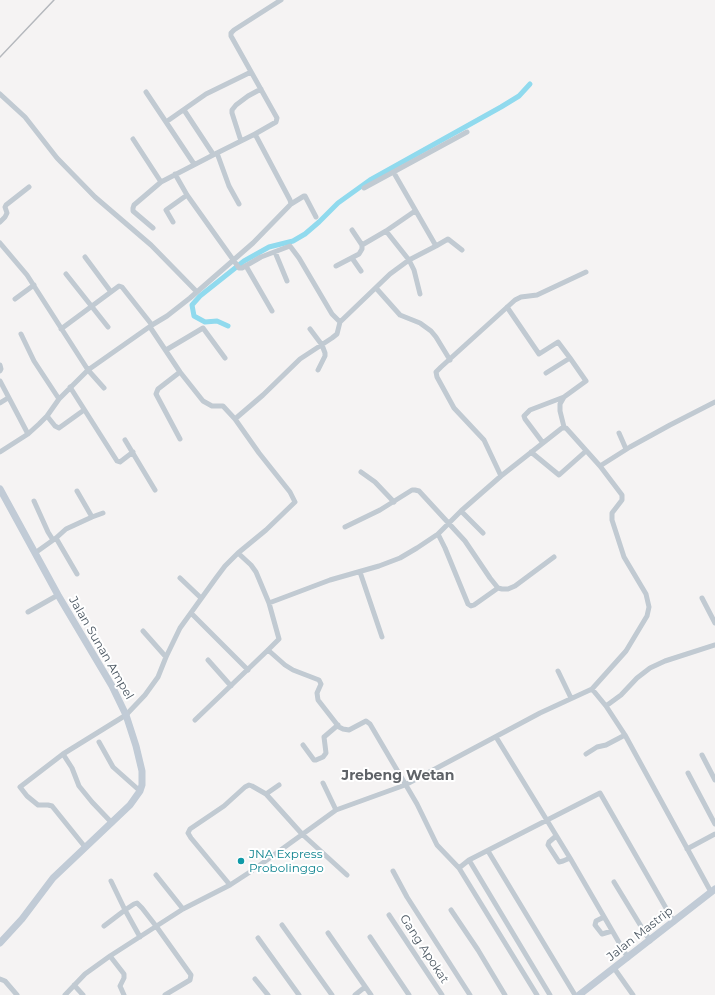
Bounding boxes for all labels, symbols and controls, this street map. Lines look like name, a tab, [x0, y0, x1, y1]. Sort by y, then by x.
street label: Jalan Sunan Ampel	[66, 594, 136, 702]
district label: Jrebeng Wetan	[342, 768, 454, 784]
place label: JNA Express Probolinggo	[249, 847, 324, 875]
marker: JNA Express Probolinggo	[236, 856, 246, 866]
street label: Jalan Mastrip	[604, 904, 676, 964]
street label: Gang Apokat	[396, 912, 452, 986]

